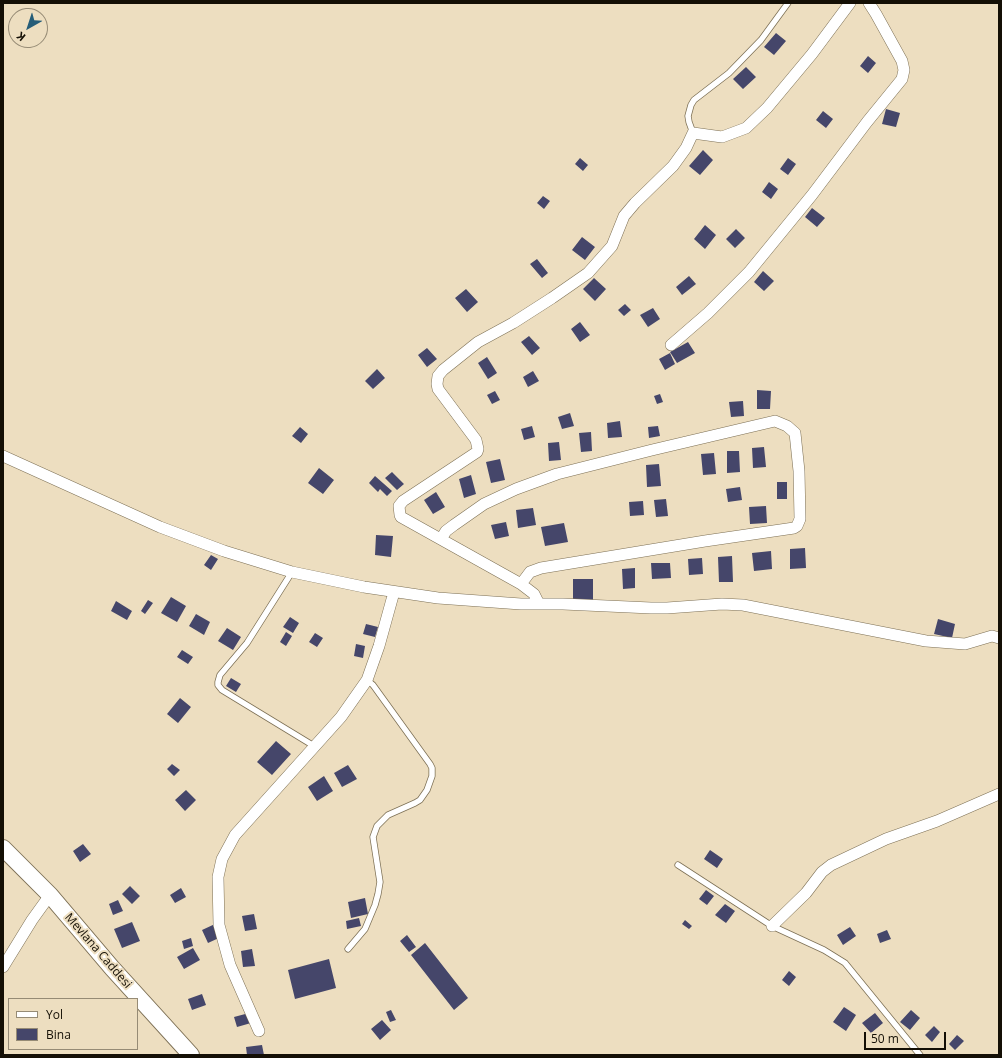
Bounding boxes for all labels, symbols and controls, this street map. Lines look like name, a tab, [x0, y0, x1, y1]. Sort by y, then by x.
north arrow	[8, 8, 48, 48]
text: K	[13, 29, 28, 45]
street label: Mevlana Caddesi	[61, 911, 135, 991]
legend	[8, 998, 138, 1050]
text: Yol	[46, 1006, 63, 1023]
scale bar	[866, 1024, 948, 1050]
text: Bina	[46, 1026, 71, 1043]
text: 50 m	[871, 1030, 899, 1047]

